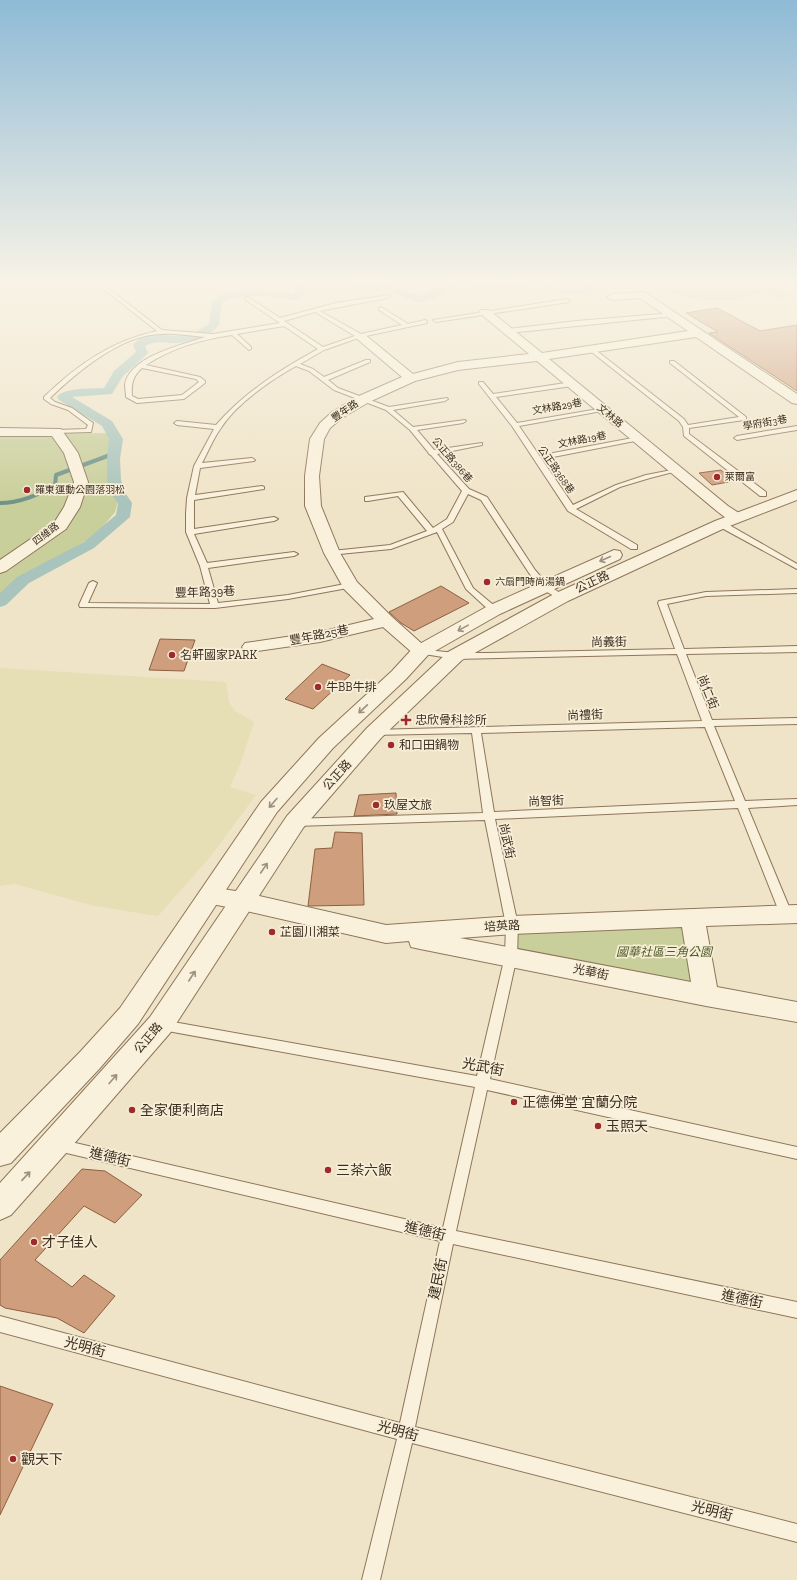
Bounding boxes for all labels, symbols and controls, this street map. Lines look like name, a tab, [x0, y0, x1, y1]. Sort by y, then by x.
street label: 文林路29巷	[531, 397, 583, 417]
street label: 豐年路	[329, 398, 361, 424]
street label: 文林路	[595, 402, 625, 430]
street label: 學府街3巷	[742, 413, 788, 433]
street label: 文林路19巷	[557, 429, 607, 451]
street label: 公正路386巷	[429, 435, 475, 485]
street label: 公正路368巷	[535, 444, 577, 496]
place label: 萊爾富	[725, 471, 755, 483]
marker: 萊爾富	[712, 472, 722, 482]
place label: 羅東運動公園落羽松	[35, 484, 125, 496]
marker: 羅東運動公園落羽松	[22, 485, 32, 495]
street label: 四維路	[30, 520, 62, 548]
one-way arrow	[600, 556, 612, 564]
street label: 公正路	[573, 568, 611, 596]
place label: 六扇門時尚湯鍋	[495, 576, 565, 588]
marker: 六扇門時尚湯鍋	[482, 577, 492, 587]
street label: 豐年路39巷	[175, 584, 235, 600]
street label: 豐年路25巷	[288, 622, 350, 648]
one-way arrow	[457, 624, 469, 632]
street label: 尚義街	[591, 635, 627, 649]
place label: 名軒國家PARK	[180, 648, 257, 662]
marker: 名軒國家PARK	[167, 650, 177, 660]
street label: 尚仁街	[695, 673, 721, 711]
place label: 牛BB牛排	[326, 680, 377, 694]
marker: 牛BB牛排	[313, 682, 323, 692]
one-way arrow	[358, 704, 368, 714]
street label: 尚禮街	[567, 707, 603, 723]
place label: 忠欣骨科診所	[415, 713, 487, 727]
marker: 忠欣骨科診所	[400, 714, 412, 726]
place label: 和口田鍋物	[399, 738, 459, 752]
marker: 和口田鍋物	[386, 740, 396, 750]
street label: 公正路	[320, 757, 354, 793]
street label: 尚智街	[528, 793, 564, 809]
one-way arrow	[269, 798, 278, 808]
place label: 玖屋文旅	[384, 798, 432, 812]
marker: 玖屋文旅	[371, 800, 381, 810]
street label: 尚武街	[496, 822, 518, 860]
one-way arrow	[260, 863, 268, 874]
street label: 培英路	[484, 918, 520, 934]
place label: 芷園川湘菜	[280, 925, 340, 939]
marker: 芷園川湘菜	[267, 927, 277, 937]
park label: 國華社區三角公園	[616, 945, 714, 959]
street label: 光華街	[572, 961, 610, 983]
one-way arrow	[188, 971, 196, 982]
street label: 公正路	[131, 1020, 165, 1056]
street label: 光武街	[461, 1055, 505, 1079]
one-way arrow	[108, 1074, 117, 1084]
place label: 正德佛堂 宜蘭分院	[522, 1094, 637, 1111]
marker: 正德佛堂 宜蘭分院	[509, 1097, 519, 1107]
place label: 全家便利商店	[140, 1102, 224, 1119]
marker: 全家便利商店	[127, 1105, 137, 1115]
place label: 玉照天	[606, 1118, 648, 1135]
marker: 玉照天	[593, 1121, 603, 1131]
street label: 進德街	[88, 1144, 132, 1170]
place label: 三茶六飯	[336, 1162, 392, 1179]
marker: 三茶六飯	[323, 1165, 333, 1175]
one-way arrow	[22, 1171, 31, 1181]
street label: 進德街	[403, 1218, 447, 1244]
place label: 才子佳人	[42, 1234, 98, 1251]
marker: 才子佳人	[29, 1237, 39, 1247]
street label: 建民街	[425, 1257, 451, 1301]
street label: 進德街	[720, 1286, 764, 1312]
street label: 光明街	[63, 1333, 107, 1361]
street label: 光明街	[376, 1417, 420, 1445]
place label: 觀天下	[21, 1451, 63, 1468]
marker: 觀天下	[8, 1454, 18, 1464]
street label: 光明街	[690, 1498, 734, 1524]

